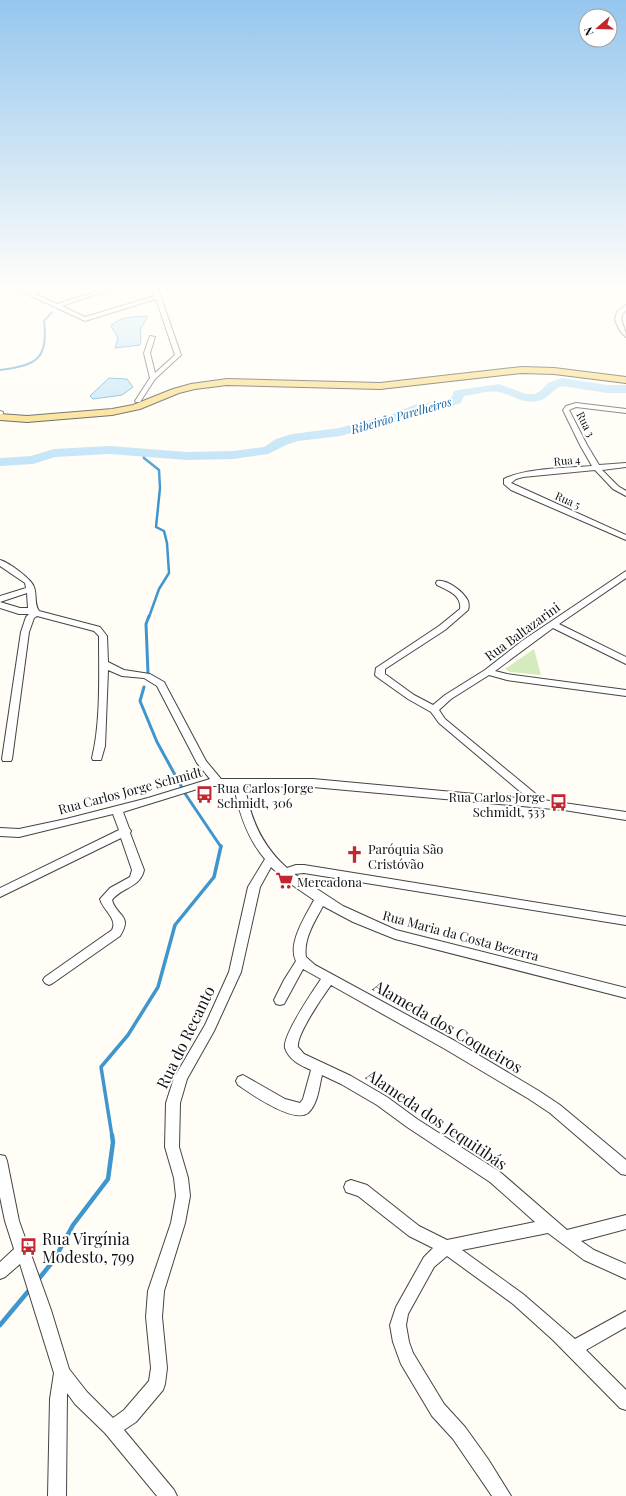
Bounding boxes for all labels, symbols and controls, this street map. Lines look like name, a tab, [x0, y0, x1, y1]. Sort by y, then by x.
north arrow	[578, 8, 618, 48]
text: N	[580, 25, 597, 38]
water label: Ribeirão Parelheiros	[348, 393, 454, 437]
street label: Rua 3	[573, 409, 599, 439]
street label: Rua 4	[553, 451, 582, 469]
street label: Rua 5	[553, 488, 583, 512]
street label: Rua Baltazarini	[481, 598, 563, 664]
street label: Rua Carlos Jorge Schmidt	[56, 763, 204, 817]
place label: Rua Carlos Jorge Schmidt, 306	[217, 779, 314, 811]
bus stop icon: Rua Carlos Jorge Schmidt, 306	[194, 784, 214, 804]
place label: Rua Carlos Jorge Schmidt, 533	[449, 788, 545, 820]
bus stop icon: Rua Carlos Jorge Schmidt, 533	[548, 793, 568, 813]
place label: Paróquia São Cristóvão	[368, 840, 444, 872]
church icon: Paróquia São Cristóvão	[345, 845, 365, 865]
supermarket icon: Mercadona	[274, 871, 294, 891]
place label: Mercadona	[297, 873, 362, 890]
street label: Rua Maria da Costa Bezerra	[381, 906, 541, 964]
street label: Alameda dos Coqueiros	[369, 974, 526, 1077]
street label: Rua do Recanto	[151, 982, 219, 1092]
street label: Alameda dos Jequitibás	[362, 1063, 512, 1174]
place label: Rua Virgínia Modesto, 799	[42, 1228, 134, 1267]
bus stop icon: Rua Virgínia Modesto, 799	[19, 1237, 39, 1257]

